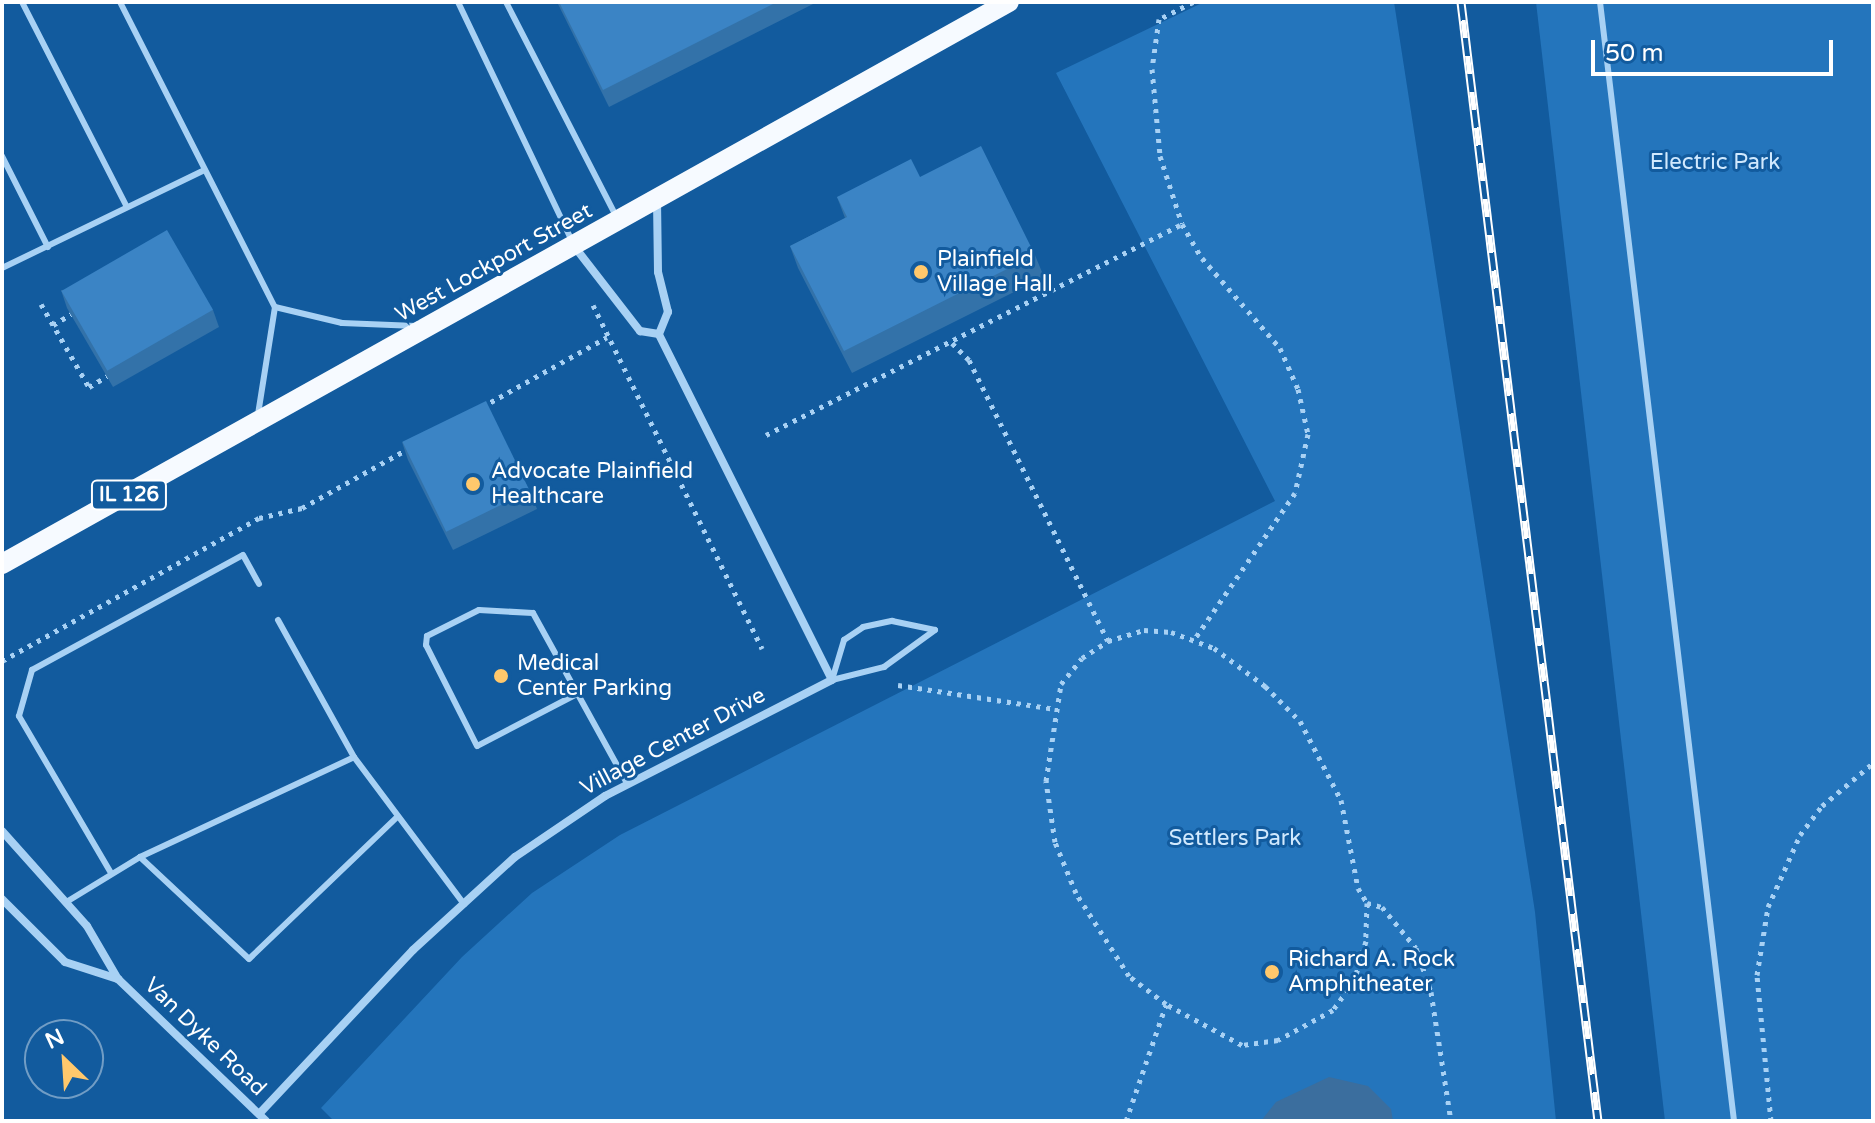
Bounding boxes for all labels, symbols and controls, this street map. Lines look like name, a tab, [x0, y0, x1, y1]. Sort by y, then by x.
scale bar	[1595, 24, 1837, 74]
text: 50 m	[1605, 39, 1663, 68]
park label: Electric Park	[1650, 150, 1780, 176]
street label: West Lockport Street	[391, 198, 597, 328]
place label: Plainfield Village Hall	[937, 246, 1053, 298]
marker: Plainfield Village Hall	[912, 263, 930, 281]
place label: Advocate Plainfield Healthcare	[491, 458, 693, 510]
marker: Advocate Plainfield Healthcare	[462, 473, 484, 495]
road number: IL 126	[89, 479, 169, 511]
place label: Medical Center Parking	[517, 650, 672, 702]
marker: Medical Center Parking	[492, 667, 510, 685]
street label: Village Center Drive	[576, 682, 770, 802]
park label: Settlers Park	[1169, 826, 1301, 852]
place label: Richard A. Rock Amphitheater	[1288, 946, 1455, 998]
marker: Richard A. Rock Amphitheater	[1263, 963, 1281, 981]
street label: Van Dyke Road	[139, 972, 271, 1102]
north arrow	[24, 1019, 104, 1099]
text: N	[41, 1024, 68, 1055]

